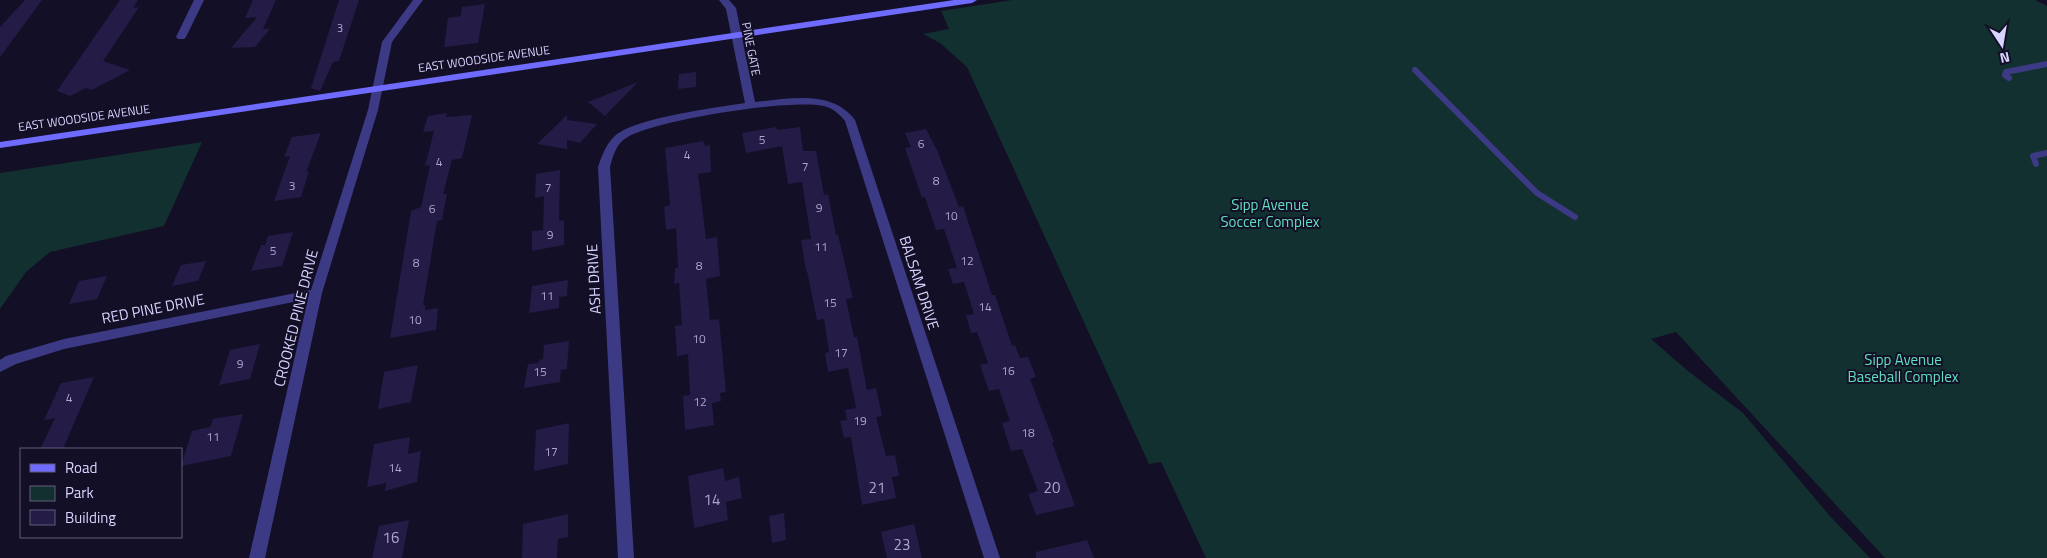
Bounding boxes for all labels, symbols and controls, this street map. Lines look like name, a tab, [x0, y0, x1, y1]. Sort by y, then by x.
house number: 3	[337, 20, 343, 36]
street label: PINE GATE	[737, 20, 766, 78]
north arrow	[1977, 20, 2027, 70]
street label: EAST WOODSIDE AVENUE	[417, 40, 551, 77]
text: N	[1998, 47, 2012, 69]
street label: EAST WOODSIDE AVENUE	[17, 99, 151, 136]
house number: 5	[759, 130, 766, 149]
house number: 6	[918, 134, 925, 153]
house number: 4	[684, 145, 691, 164]
house number: 4	[436, 152, 443, 171]
house number: 7	[802, 157, 808, 176]
house number: 8	[933, 171, 940, 190]
house number: 3	[289, 176, 295, 195]
house number: 7	[545, 178, 551, 197]
park label: Sipp Avenue Soccer Complex	[1220, 193, 1320, 233]
house number: 9	[816, 198, 823, 217]
house number: 6	[429, 199, 436, 218]
house number: 10	[944, 206, 958, 225]
house number: 9	[547, 225, 554, 244]
street label: BALSAM DRIVE	[893, 233, 946, 333]
house number: 11	[814, 237, 828, 256]
house number: 5	[270, 241, 277, 260]
street label: ASH DRIVE	[580, 243, 607, 315]
street label: CROOKED PINE DRIVE	[267, 247, 324, 389]
house number: 12	[960, 251, 974, 270]
house number: 8	[413, 253, 420, 272]
house number: 8	[696, 256, 703, 275]
house number: 11	[540, 286, 554, 305]
street label: RED PINE DRIVE	[99, 287, 206, 330]
house number: 15	[823, 293, 837, 312]
house number: 14	[978, 297, 992, 316]
house number: 10	[408, 310, 422, 329]
house number: 10	[692, 329, 706, 348]
house number: 17	[834, 343, 848, 362]
park label: Sipp Avenue Baseball Complex	[1847, 348, 1959, 388]
house number: 9	[237, 354, 244, 373]
house number: 16	[1001, 361, 1015, 380]
house number: 15	[533, 362, 547, 381]
house number: 4	[66, 388, 73, 407]
house number: 12	[693, 392, 707, 411]
house number: 19	[853, 411, 867, 430]
house number: 18	[1021, 423, 1035, 442]
house number: 11	[206, 427, 220, 446]
house number: 17	[544, 442, 558, 461]
legend	[20, 448, 182, 538]
text: Road	[65, 456, 97, 479]
house number: 14	[388, 458, 402, 477]
house number: 21	[869, 476, 885, 499]
house number: 20	[1044, 476, 1060, 499]
text: Park	[65, 481, 94, 504]
house number: 14	[704, 488, 720, 511]
text: Building	[65, 506, 116, 529]
house number: 16	[383, 526, 399, 549]
house number: 23	[894, 533, 910, 556]

